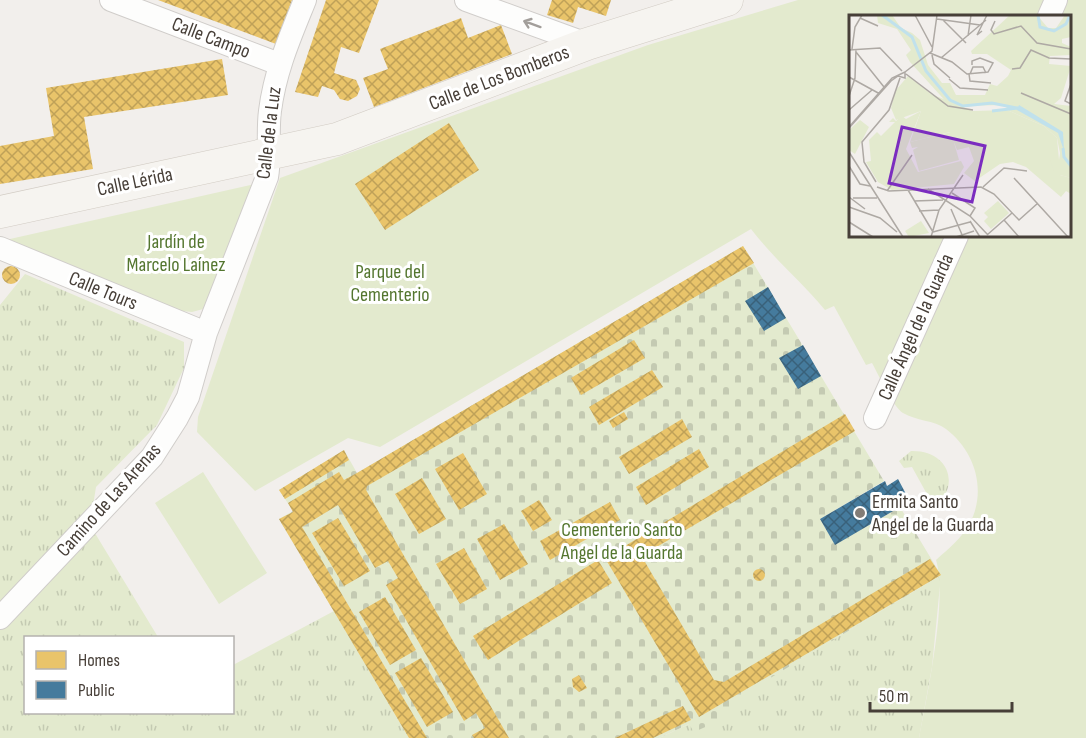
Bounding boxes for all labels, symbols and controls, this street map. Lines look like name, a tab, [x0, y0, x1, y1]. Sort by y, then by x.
street label: Calle Campo	[168, 12, 254, 64]
inset map	[849, 15, 1071, 237]
one-way arrow	[523, 18, 542, 29]
street label: Calle de Los Bomberos	[425, 40, 573, 116]
street label: Calle de la Luz	[251, 85, 287, 181]
street label: Calle Lérida	[95, 162, 175, 202]
park label: Jardín de Marcelo Laínez	[127, 230, 225, 277]
street label: Calle Ángel de la Guarda	[873, 250, 959, 404]
park label: Parque del Cementerio	[351, 260, 429, 307]
street label: Calle Tours	[65, 266, 141, 316]
street label: Camino de Las Arenas	[52, 438, 166, 562]
place label: Ermita Santo Angel de la Guarda	[871, 490, 994, 537]
marker: Ermita Santo Angel de la Guarda	[853, 506, 867, 520]
park label: Cementerio Santo Angel de la Guarda	[560, 518, 683, 565]
legend	[24, 636, 234, 714]
text: Homes	[78, 650, 120, 671]
scale bar	[870, 675, 1012, 713]
text: Public	[78, 680, 115, 701]
text: 50 m	[879, 686, 909, 707]

